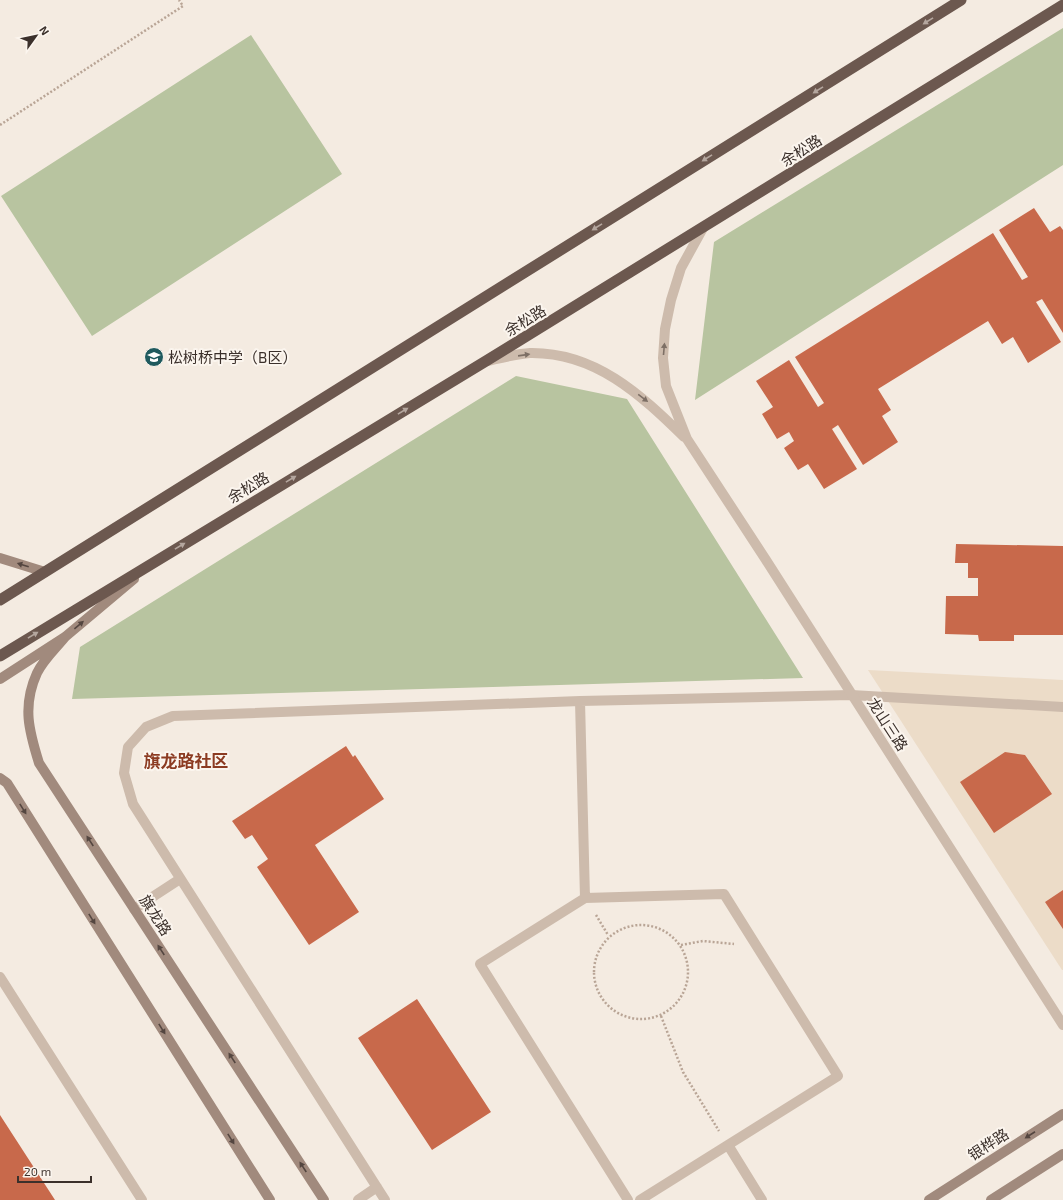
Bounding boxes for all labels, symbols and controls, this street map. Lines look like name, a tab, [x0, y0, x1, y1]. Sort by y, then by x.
north arrow	[16, 16, 56, 56]
one-way arrow	[922, 17, 934, 24]
text: N	[37, 23, 52, 37]
one-way arrow	[812, 86, 823, 93]
street label: 余松路	[777, 130, 825, 170]
one-way arrow	[701, 155, 713, 162]
one-way arrow	[591, 224, 603, 231]
street label: 余松路	[501, 301, 549, 339]
one-way arrow	[660, 343, 667, 355]
school or university icon: 松树桥中学（B区）	[143, 346, 165, 368]
place label: 松树桥中学（B区）	[168, 348, 297, 366]
one-way arrow	[518, 351, 530, 358]
one-way arrow	[637, 394, 648, 402]
one-way arrow	[397, 408, 409, 415]
street label: 余松路	[224, 468, 272, 506]
one-way arrow	[285, 475, 297, 482]
one-way arrow	[174, 542, 186, 549]
one-way arrow	[16, 562, 28, 568]
one-way arrow	[73, 621, 84, 630]
one-way arrow	[27, 632, 39, 639]
street label: 龙山三路	[864, 694, 912, 754]
district label: 旗龙路社区	[144, 750, 229, 770]
one-way arrow	[19, 804, 27, 815]
one-way arrow	[86, 835, 93, 847]
street label: 旗龙路	[136, 891, 176, 939]
one-way arrow	[89, 913, 96, 925]
one-way arrow	[157, 944, 164, 956]
one-way arrow	[158, 1024, 166, 1034]
one-way arrow	[228, 1053, 236, 1064]
street label: 银桦路	[964, 1124, 1012, 1164]
one-way arrow	[1025, 1131, 1035, 1139]
one-way arrow	[228, 1133, 235, 1145]
scale bar	[18, 1158, 91, 1184]
one-way arrow	[299, 1162, 307, 1172]
text: 20 m	[24, 1164, 51, 1178]

